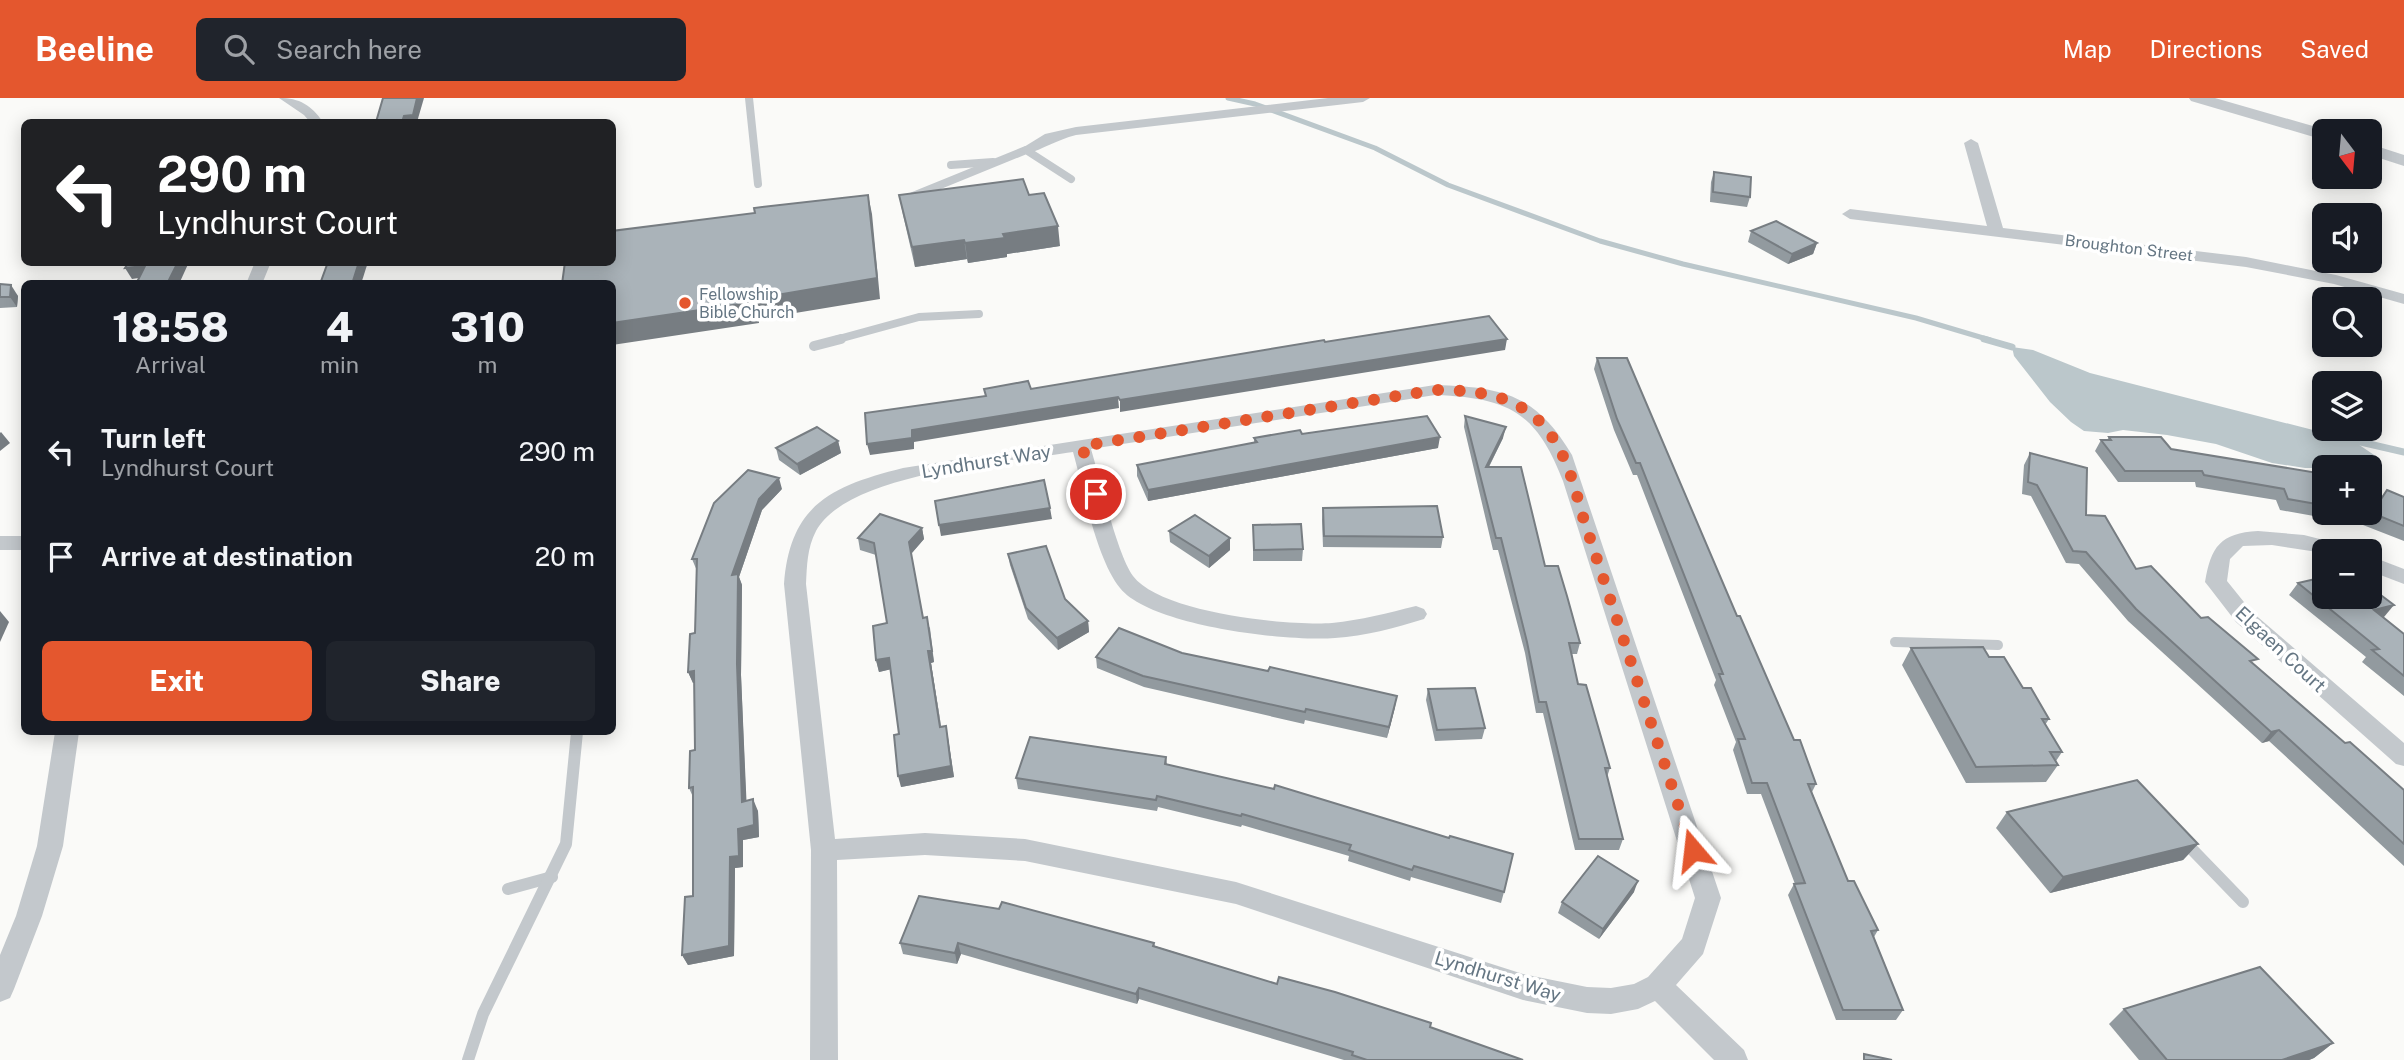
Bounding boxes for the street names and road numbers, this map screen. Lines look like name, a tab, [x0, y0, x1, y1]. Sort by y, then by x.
street label: Broughton Street	[2064, 231, 2194, 265]
street label: Lyndhurst Way	[920, 440, 1052, 482]
street label: Elgaen Court	[2231, 602, 2331, 696]
street label: Lyndhurst Way	[1432, 946, 1564, 1006]

